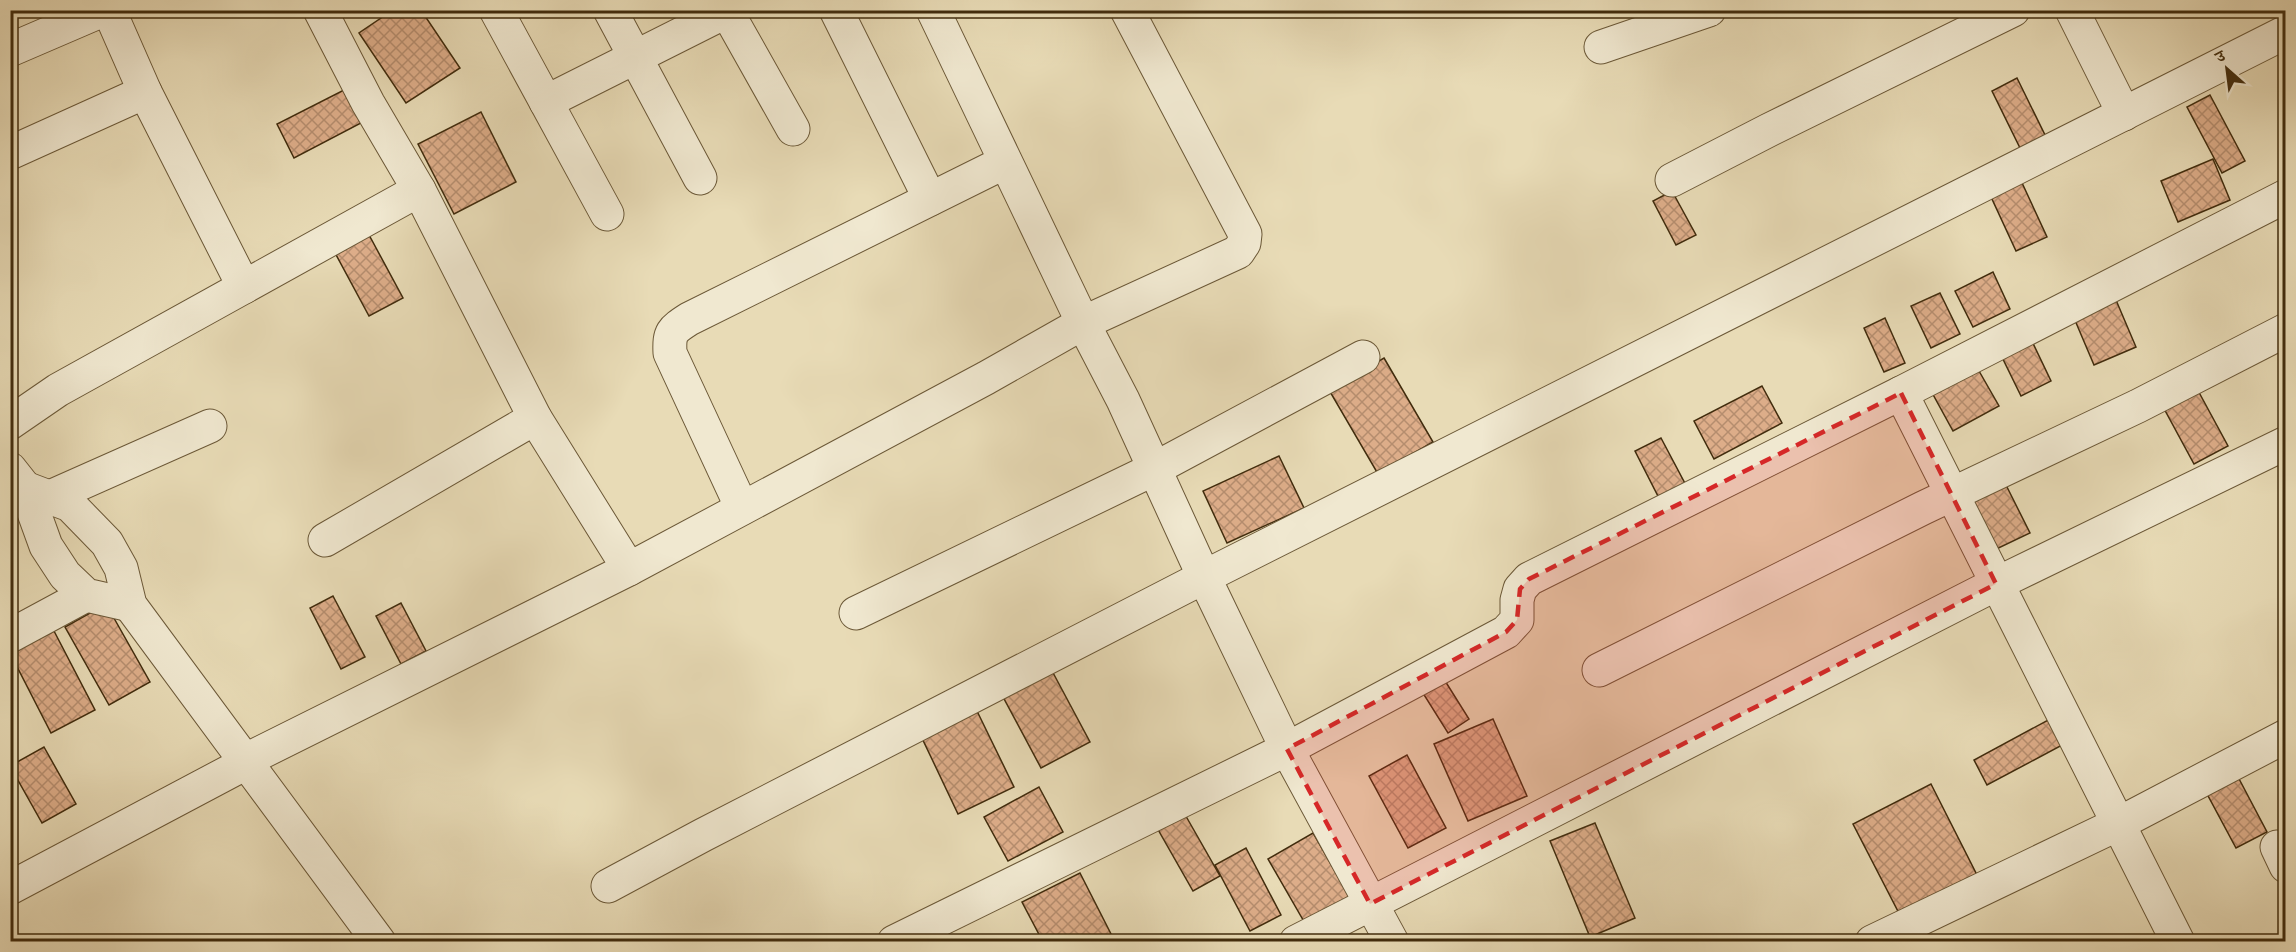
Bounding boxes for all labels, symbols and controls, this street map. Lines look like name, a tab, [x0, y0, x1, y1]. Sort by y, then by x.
north arrow	[2197, 39, 2257, 99]
text: उ	[2211, 44, 2231, 69]

